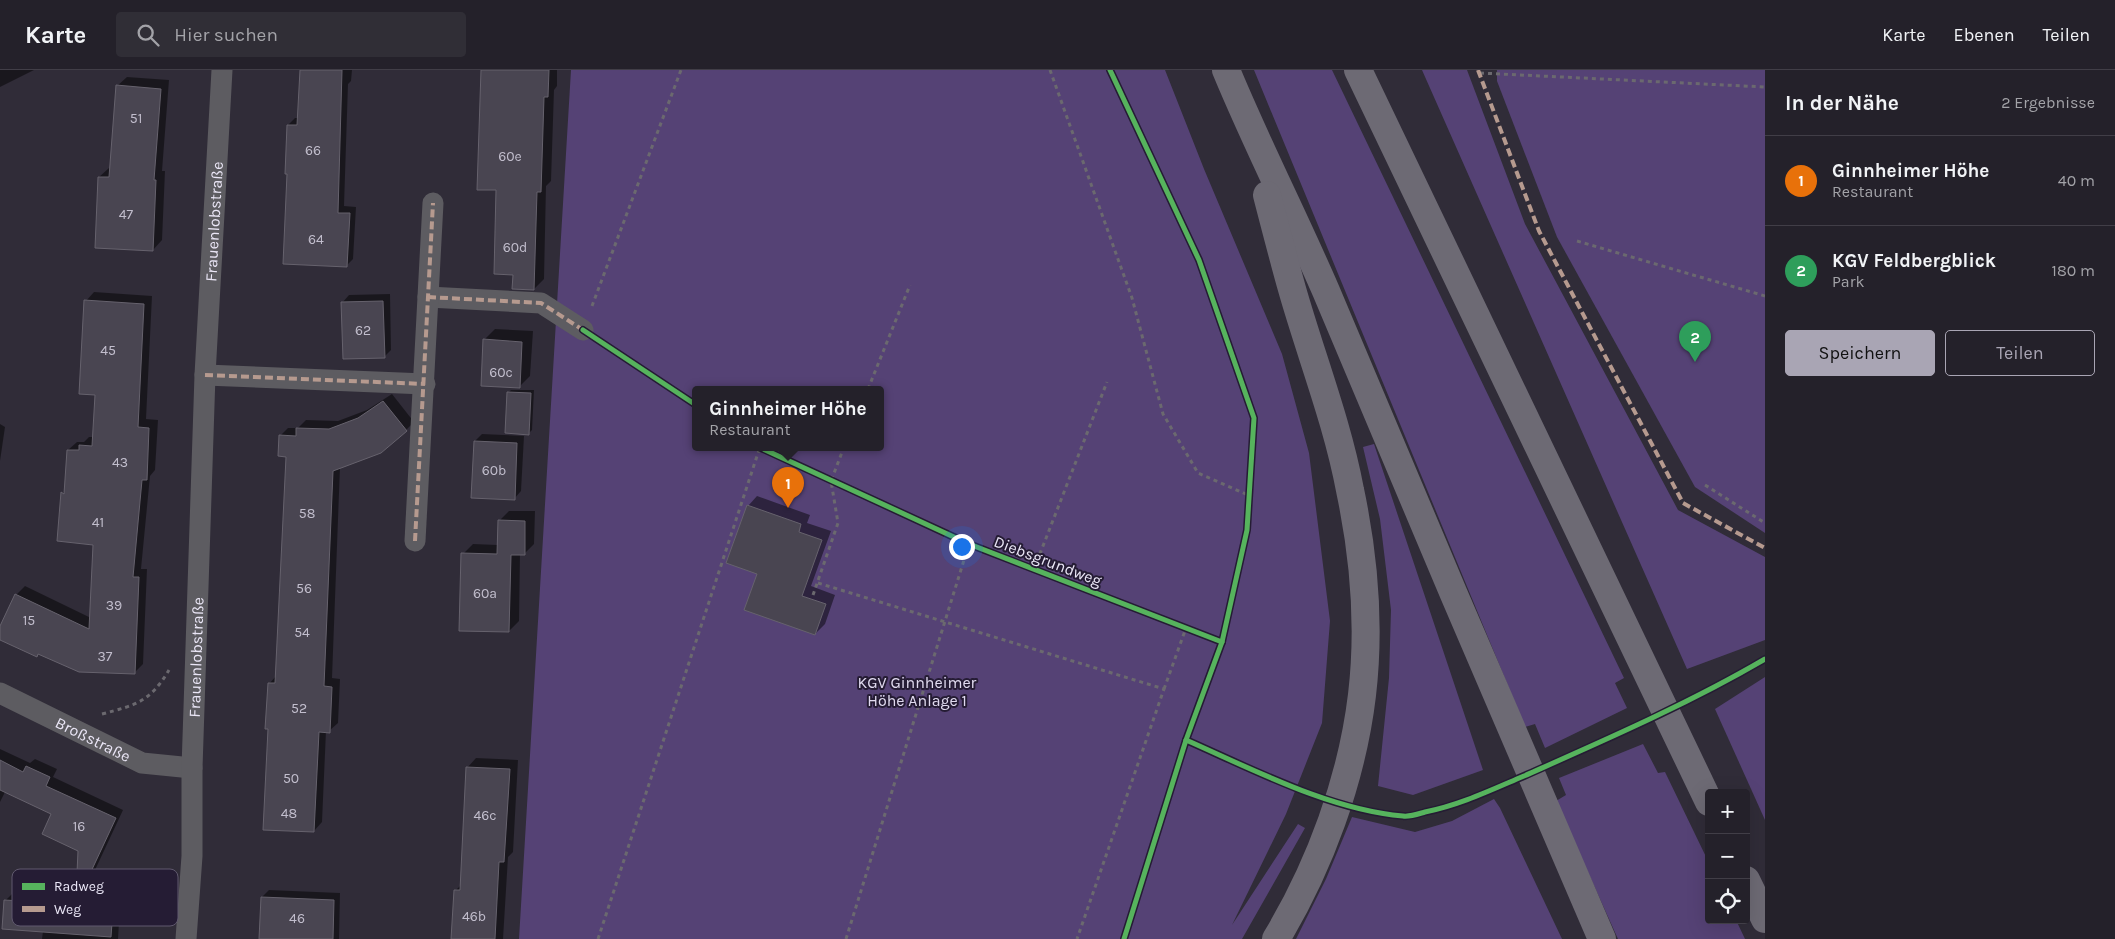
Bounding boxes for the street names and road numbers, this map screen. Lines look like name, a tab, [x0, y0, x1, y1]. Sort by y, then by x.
street label: Frauenlobstraße	[201, 161, 226, 282]
street label: Diebsgrundweg	[991, 532, 1105, 590]
street label: Frauenlobstraße	[184, 597, 207, 718]
street label: Broßstraße	[53, 712, 134, 766]

